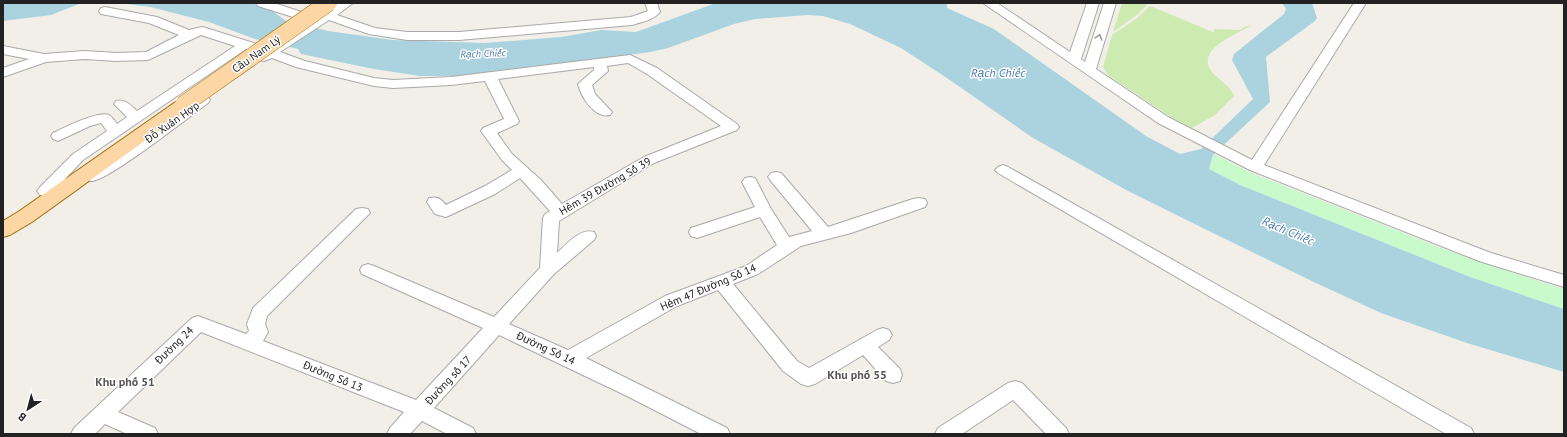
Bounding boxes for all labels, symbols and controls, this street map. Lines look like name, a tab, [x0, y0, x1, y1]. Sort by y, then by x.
street label: Cầu Nam Lý	[229, 32, 284, 76]
one-way arrow	[1095, 33, 1103, 40]
water label: Rạch Chiếc	[460, 46, 507, 61]
water label: Rạch Chiếc	[971, 65, 1026, 80]
street label: Đỗ Xuân Hợp	[141, 98, 202, 146]
street label: Hẻm 39 Đường Số 39	[557, 154, 653, 218]
water label: Rạch Chiếc	[1260, 213, 1317, 248]
street label: Hẻm 47 Đường Số 14	[658, 260, 758, 314]
street label: Đường 24	[151, 323, 196, 368]
street label: Đường Số 14	[513, 328, 578, 368]
street label: Đường số 17	[421, 353, 474, 408]
street label: Đường Số 13	[300, 357, 365, 394]
district label: Khu phố 55	[827, 367, 887, 382]
district label: Khu phố 51	[95, 374, 155, 389]
north arrow	[8, 389, 48, 429]
text: B	[15, 409, 29, 425]

